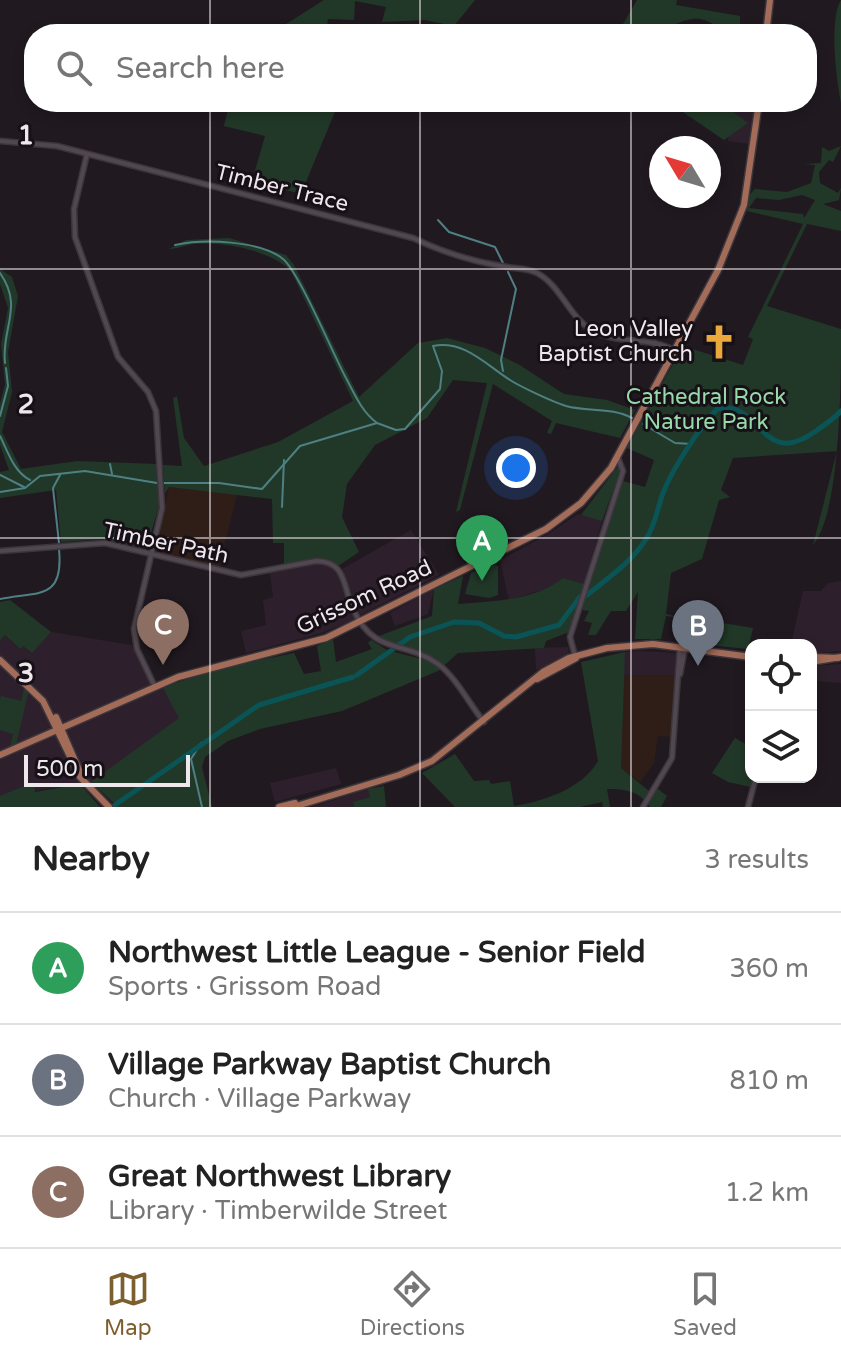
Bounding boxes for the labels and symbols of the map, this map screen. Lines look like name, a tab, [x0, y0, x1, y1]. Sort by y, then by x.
text: 1	[18, 120, 34, 151]
north arrow	[649, 136, 721, 208]
street label: Timber Trace	[213, 159, 351, 217]
place label: Leon Valley Baptist Church	[538, 316, 693, 367]
church icon: Leon Valley Baptist Church	[700, 323, 738, 361]
park label: Cathedral Rock Nature Park	[626, 384, 786, 435]
text: 2	[18, 389, 34, 420]
your location	[496, 448, 536, 488]
pin: A	[456, 515, 508, 581]
street label: Timber Path	[101, 517, 231, 569]
street label: Grissom Road	[292, 554, 436, 640]
pin: C	[137, 599, 189, 665]
pin: B	[672, 600, 724, 666]
text: 3	[18, 658, 34, 689]
scale bar	[24, 751, 190, 787]

